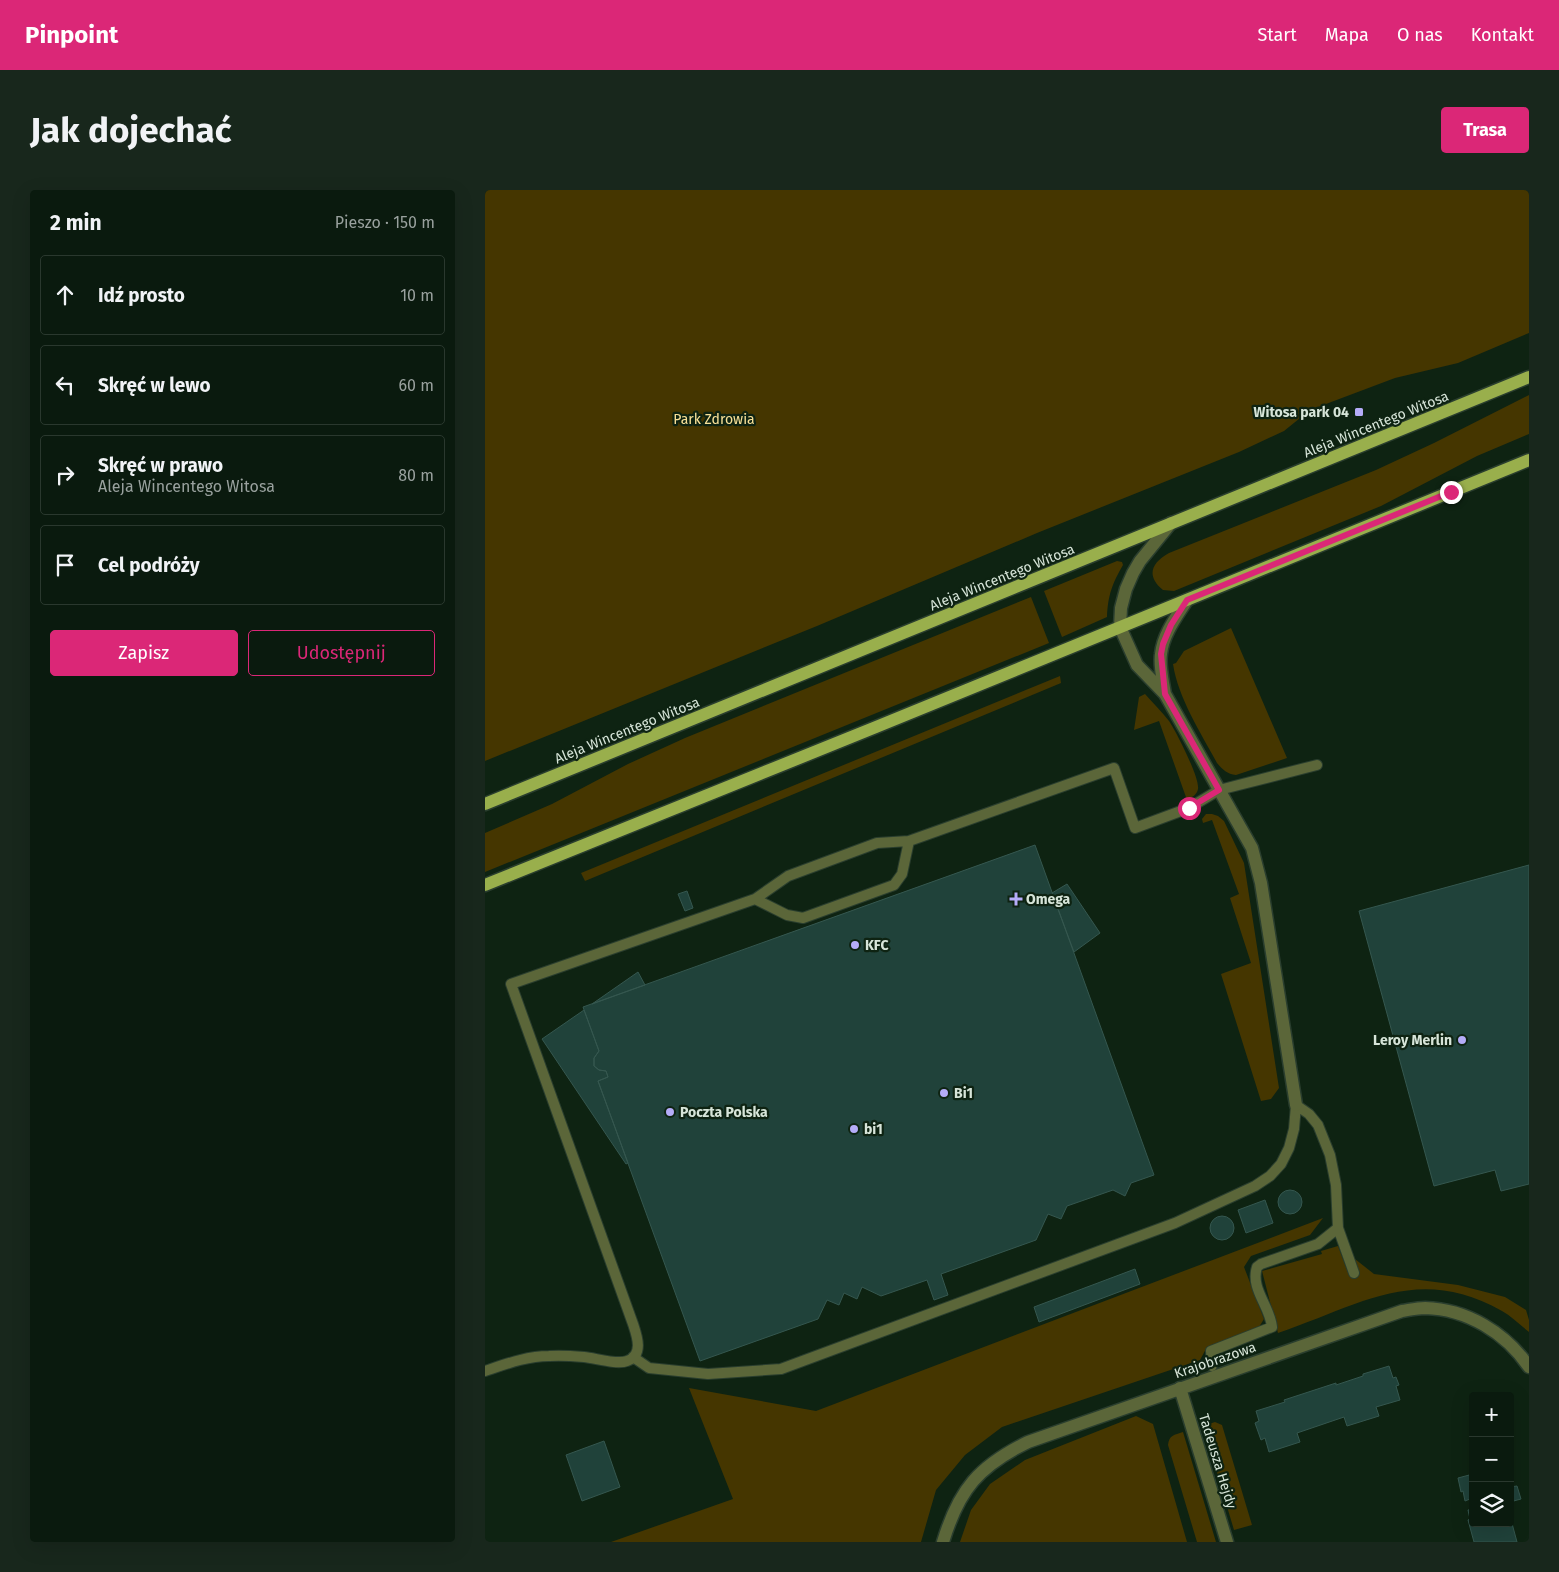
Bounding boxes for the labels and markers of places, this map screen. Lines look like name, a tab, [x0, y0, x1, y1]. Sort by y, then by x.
place label: Witosa park 04	[1254, 404, 1349, 421]
marker: Witosa park 04	[1353, 406, 1365, 418]
place label: Omega	[1026, 891, 1071, 908]
marker: Omega	[1010, 893, 1022, 905]
place label: KFC	[865, 937, 888, 954]
marker: KFC	[849, 939, 861, 951]
place label: Leroy Merlin	[1373, 1032, 1452, 1049]
marker: Leroy Merlin	[1456, 1034, 1468, 1046]
place label: Bi1	[954, 1085, 973, 1102]
marker: Bi1	[938, 1087, 950, 1099]
place label: Poczta Polska	[680, 1104, 768, 1121]
marker: Poczta Polska	[664, 1106, 676, 1118]
place label: bi1	[864, 1121, 883, 1138]
marker: bi1	[848, 1123, 860, 1135]

